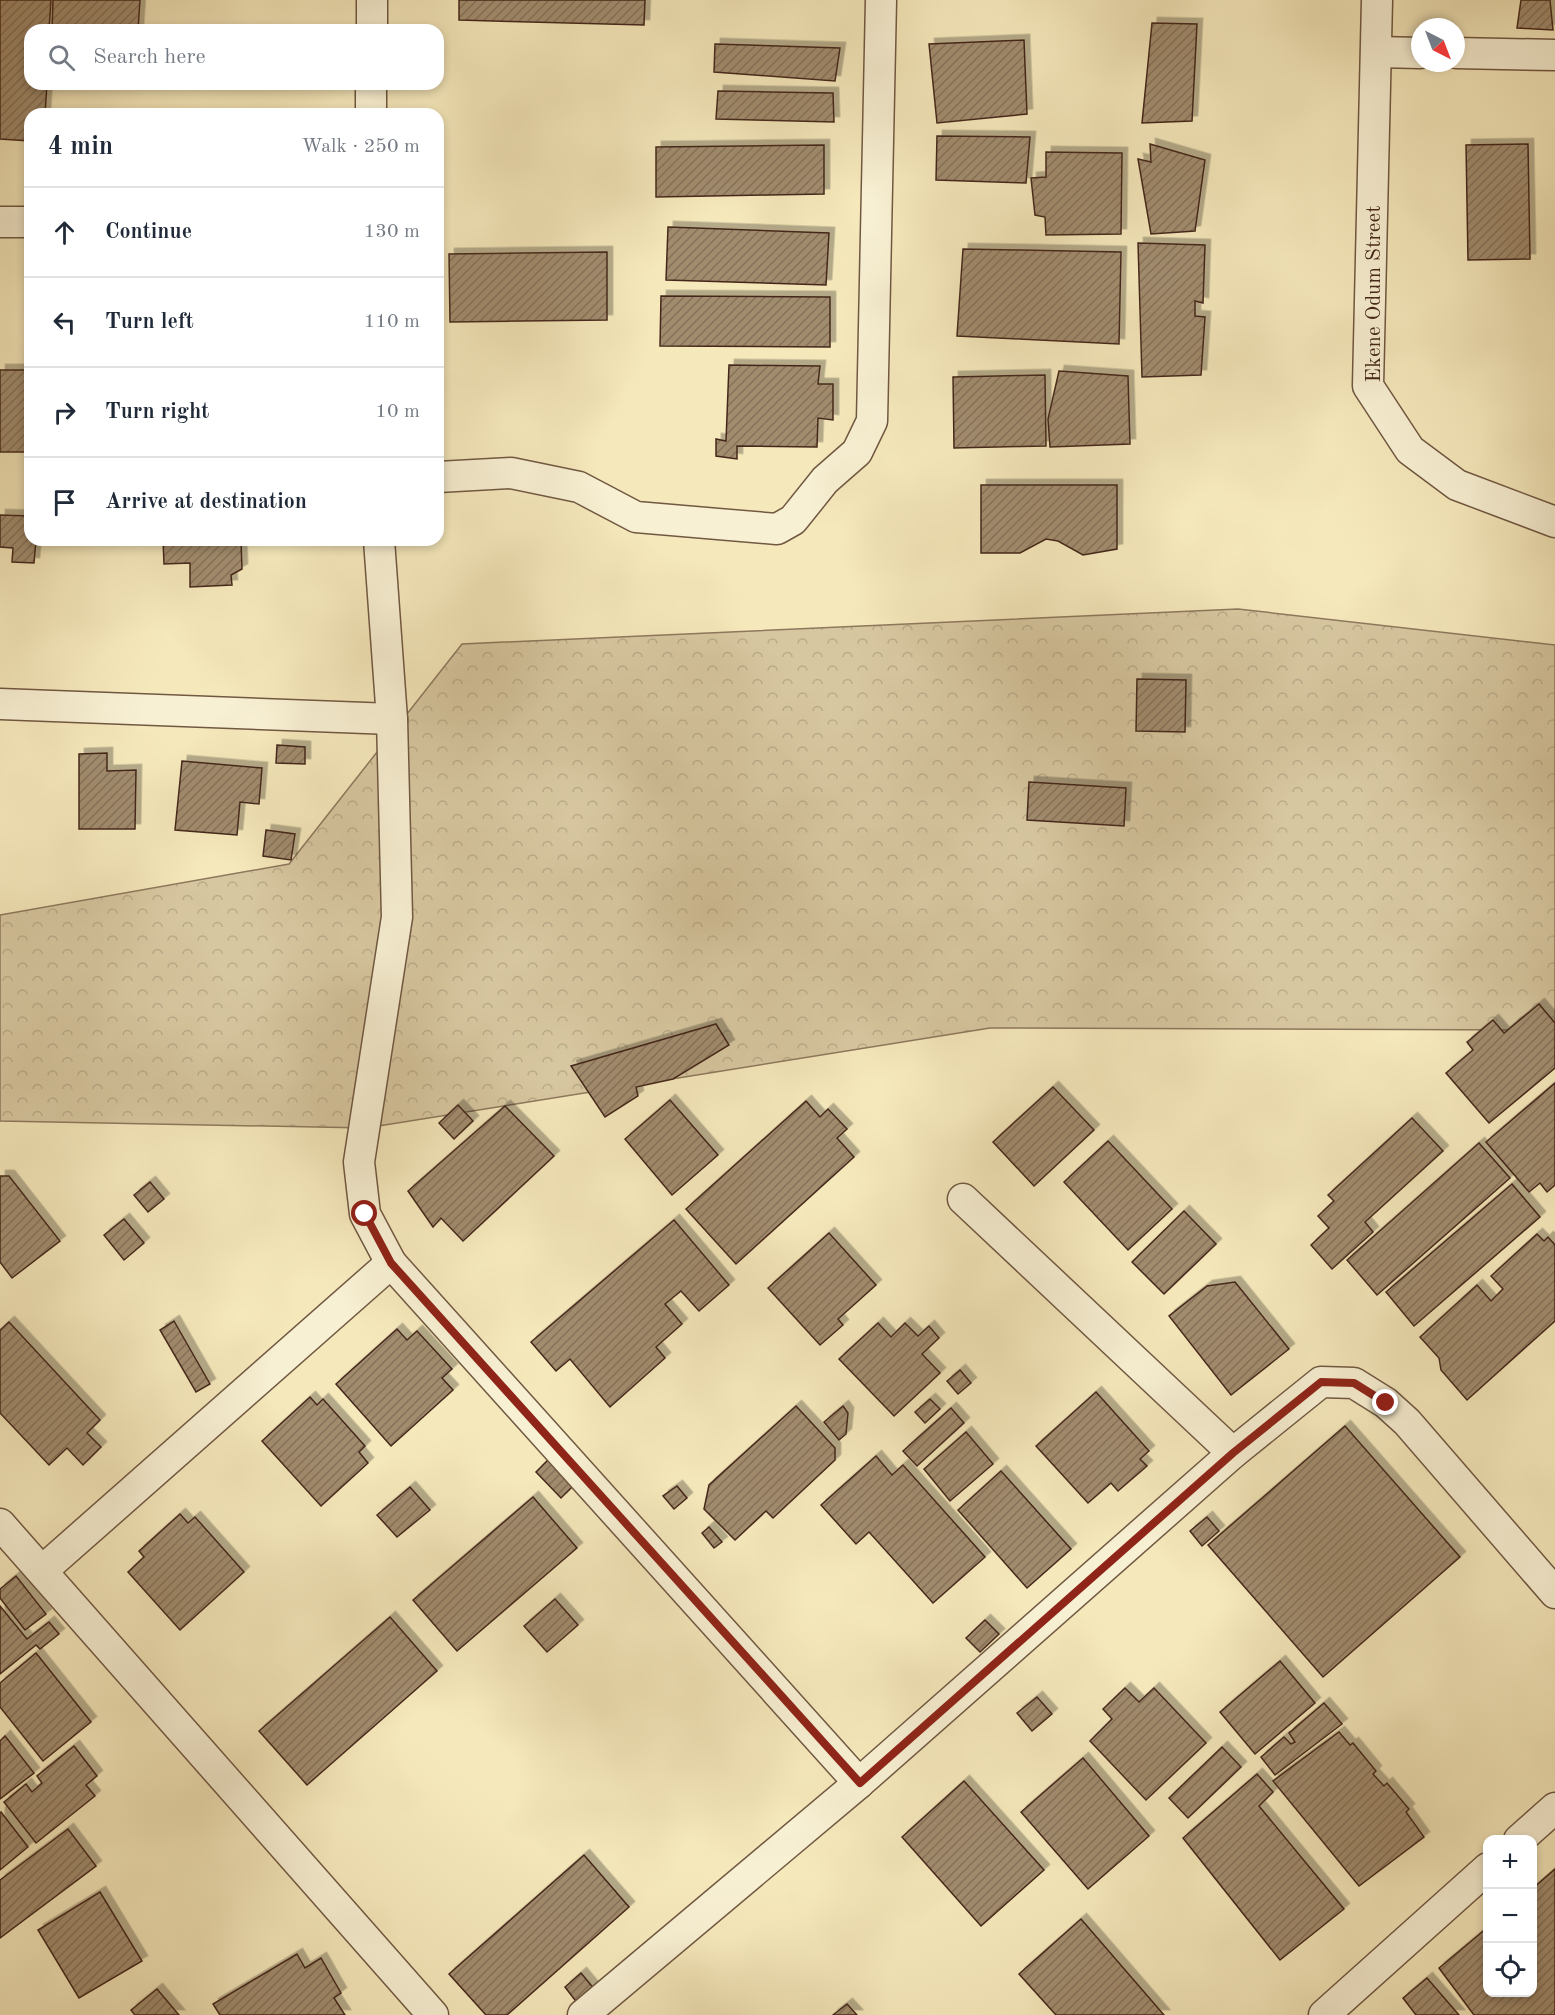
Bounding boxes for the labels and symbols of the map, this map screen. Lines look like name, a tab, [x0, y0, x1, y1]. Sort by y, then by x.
north arrow	[1411, 18, 1465, 72]
street label: Ekene Odum Street	[1364, 205, 1385, 383]
route start	[351, 1200, 377, 1226]
route end	[1372, 1389, 1398, 1415]

